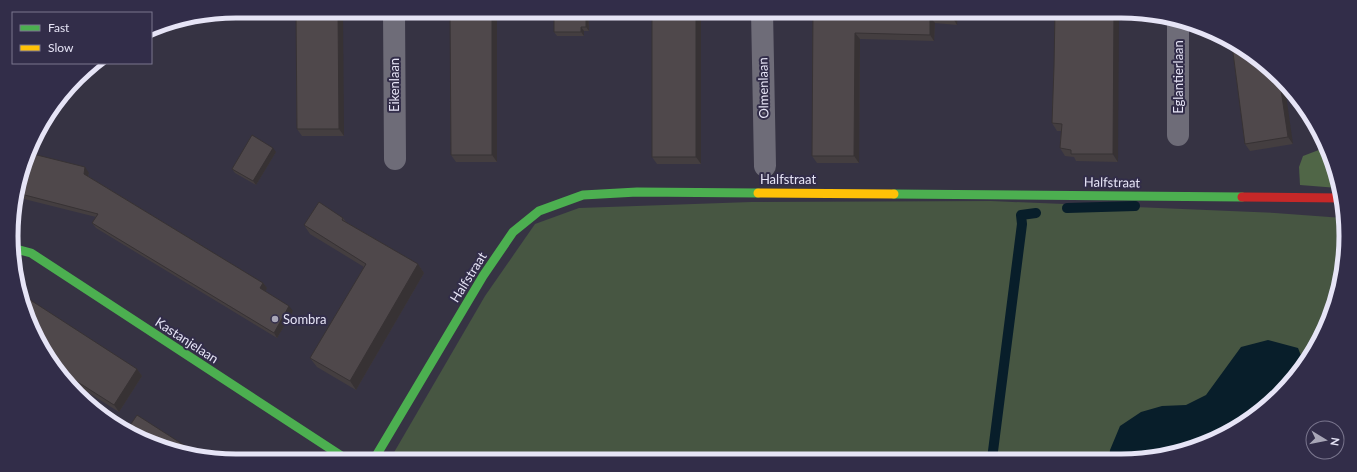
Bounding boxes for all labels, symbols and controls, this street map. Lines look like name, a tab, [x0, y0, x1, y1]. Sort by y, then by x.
legend	[12, 12, 152, 64]
text: Fast	[48, 20, 70, 35]
text: Slow	[48, 40, 74, 55]
street label: Eglantierlaan	[1170, 40, 1186, 114]
street label: Olmenlaan	[754, 57, 772, 119]
street label: Eikenlaan	[386, 58, 402, 112]
street label: Halfstraat	[760, 171, 816, 187]
street label: Halfstraat	[1084, 174, 1141, 190]
street label: Halfstraat	[446, 249, 490, 305]
place label: Sombra	[283, 311, 326, 327]
street label: Kastanjelaan	[152, 314, 222, 366]
marker: Sombra	[270, 314, 280, 324]
north arrow	[1305, 420, 1345, 460]
text: N	[1328, 437, 1342, 447]

